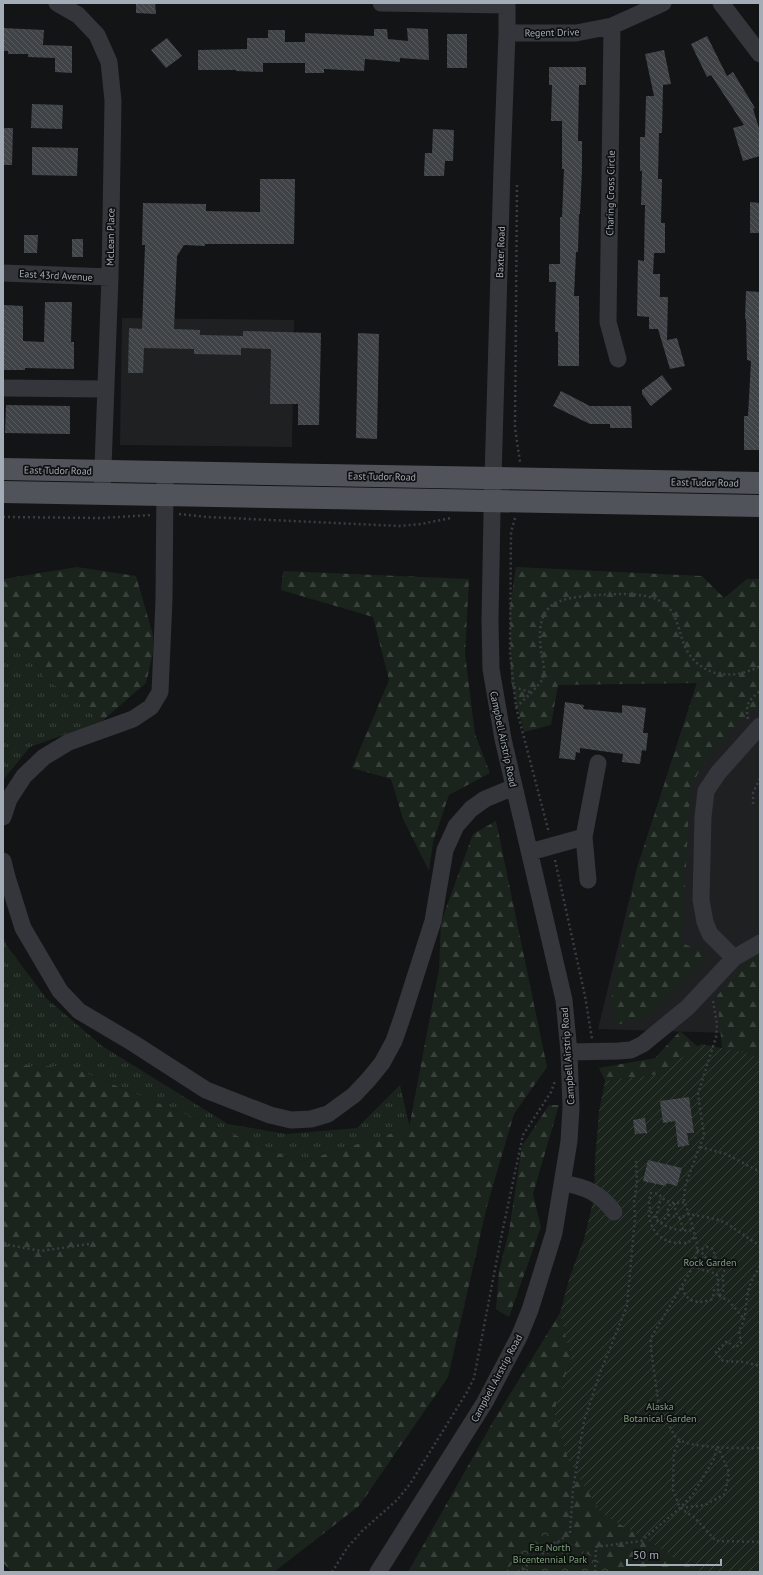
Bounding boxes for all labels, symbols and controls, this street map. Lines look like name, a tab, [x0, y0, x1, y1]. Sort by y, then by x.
street label: Regent Drive	[524, 26, 580, 39]
street label: Charing Cross Circle	[603, 150, 618, 236]
street label: McLean Place	[103, 208, 118, 266]
street label: Baxter Road	[493, 226, 508, 278]
street label: East 43rd Avenue	[19, 267, 93, 284]
street label: East Tudor Road	[24, 463, 92, 478]
street label: East Tudor Road	[348, 469, 416, 484]
street label: East Tudor Road	[671, 475, 739, 490]
street label: Campbell Airstrip Road	[487, 690, 520, 788]
street label: Campbell Airstrip Road	[558, 1007, 577, 1105]
park label: Rock Garden	[684, 1256, 736, 1269]
street label: Campbell Airstrip Road	[468, 1332, 525, 1424]
park label: Alaska Botanical Garden	[623, 1400, 697, 1425]
park label: Far North Bicentennial Park	[513, 1541, 587, 1566]
scale bar	[627, 1541, 721, 1567]
text: 50 m	[633, 1547, 659, 1562]

